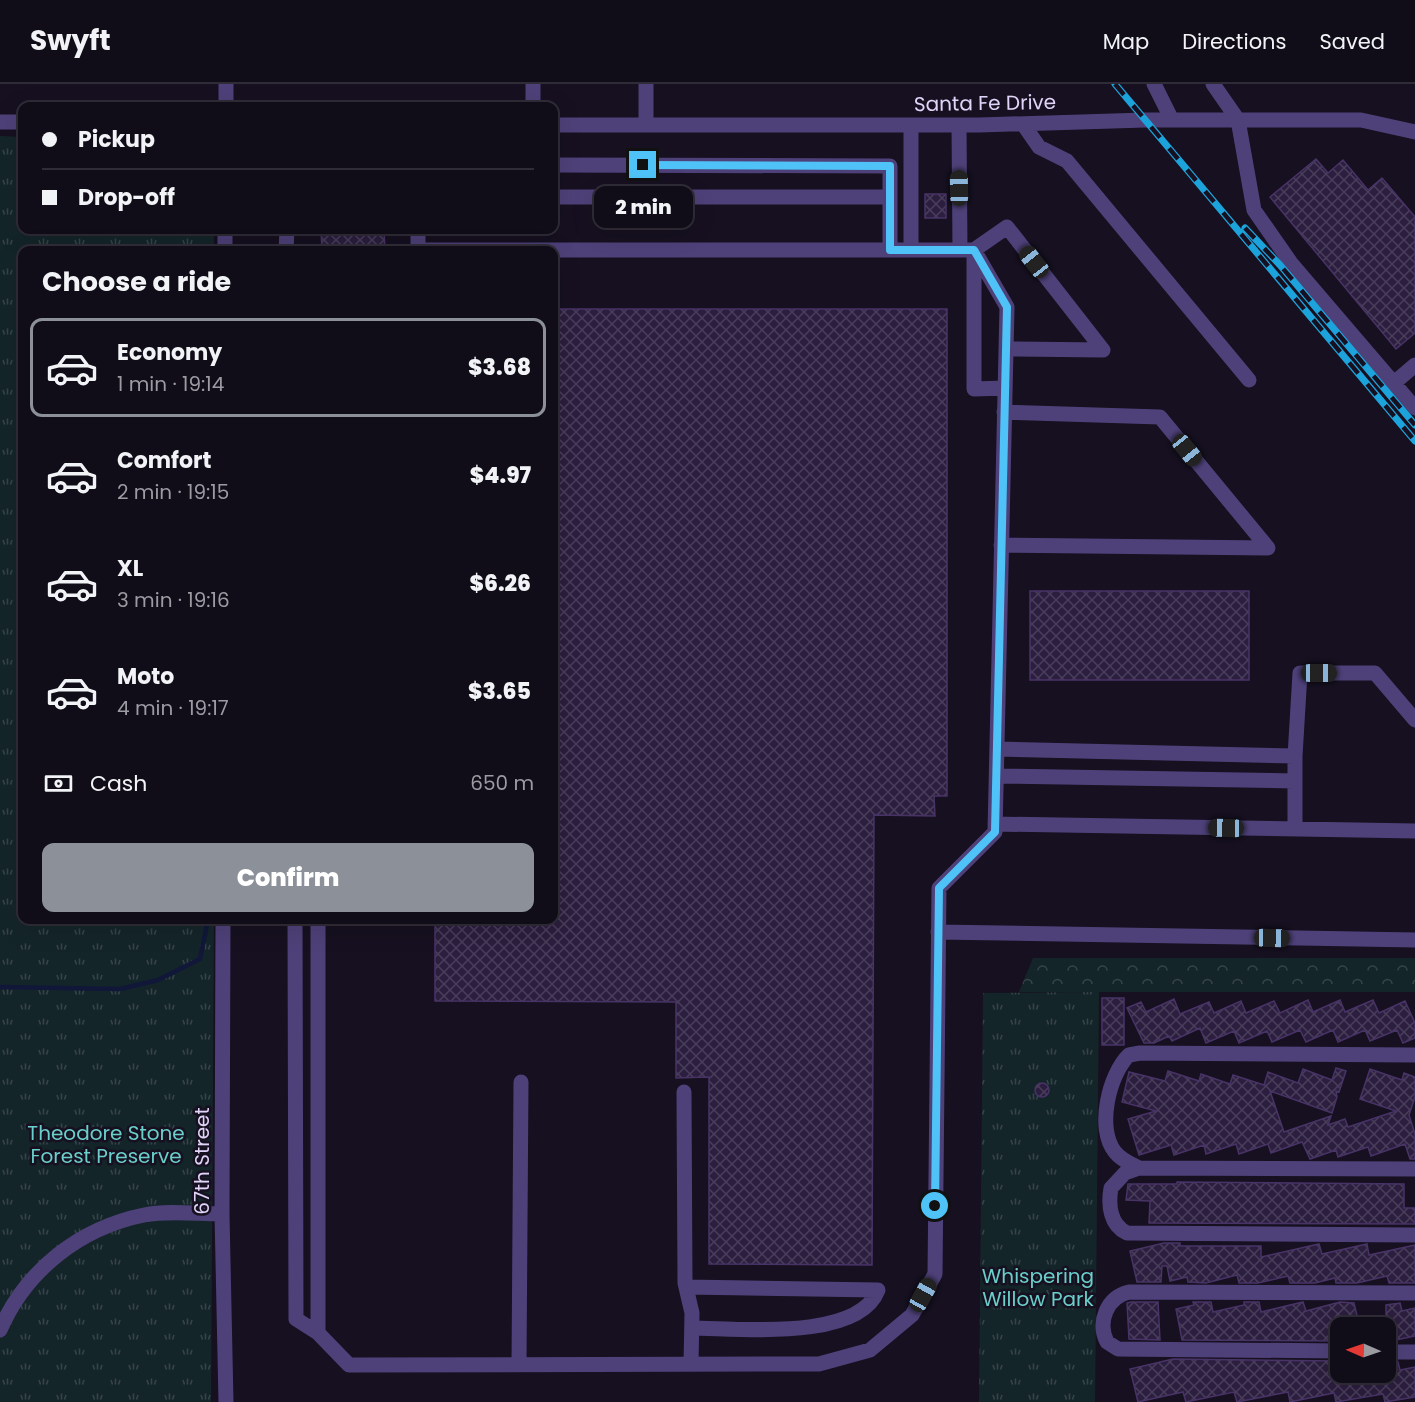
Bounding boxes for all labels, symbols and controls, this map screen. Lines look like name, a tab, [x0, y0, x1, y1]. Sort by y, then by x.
text: Swyft	[30, 21, 111, 60]
text: Map	[1103, 27, 1149, 56]
text: Directions	[1182, 27, 1286, 56]
text: Saved	[1319, 27, 1385, 56]
street label: Santa Fe Drive	[914, 88, 1056, 118]
text: Pickup	[78, 124, 155, 155]
route end	[629, 151, 656, 178]
car	[950, 170, 968, 206]
text: Drop-off	[78, 182, 175, 213]
callout: 2 min	[594, 186, 692, 228]
text: 2 min	[615, 193, 672, 221]
car	[1016, 242, 1052, 282]
text: Choose a ride	[42, 263, 231, 300]
text: Economy	[117, 337, 222, 368]
icon: car	[45, 341, 99, 395]
text: $3.68	[468, 352, 531, 383]
text: 1 min · 19:14	[117, 370, 224, 398]
car	[1169, 430, 1205, 470]
text: Comfort	[117, 445, 211, 476]
icon: car	[45, 449, 99, 503]
text: $4.97	[470, 460, 531, 491]
text: 2 min · 19:15	[117, 478, 229, 506]
text: XL	[117, 553, 143, 584]
icon: car	[45, 557, 99, 611]
text: $6.26	[469, 568, 531, 599]
text: 3 min · 19:16	[117, 586, 230, 614]
text: Moto	[117, 661, 174, 692]
car	[1301, 664, 1337, 682]
icon: car	[45, 665, 99, 719]
text: $3.65	[468, 676, 531, 707]
text: 4 min · 19:17	[117, 694, 229, 722]
icon: cash	[42, 767, 75, 800]
text: Cash	[90, 768, 147, 799]
text: 650 m	[470, 769, 534, 797]
car	[1208, 819, 1244, 837]
button: Confirm	[42, 843, 534, 912]
car	[1254, 929, 1290, 947]
street label: 67th Street	[188, 1107, 216, 1215]
park label: Theodore Stone Forest Preserve	[27, 1119, 185, 1170]
route start	[921, 1192, 948, 1219]
park label: Whispering Willow Park	[982, 1262, 1095, 1313]
car	[906, 1275, 940, 1315]
north arrow	[1330, 1317, 1396, 1383]
map controls	[1330, 1317, 1396, 1383]

